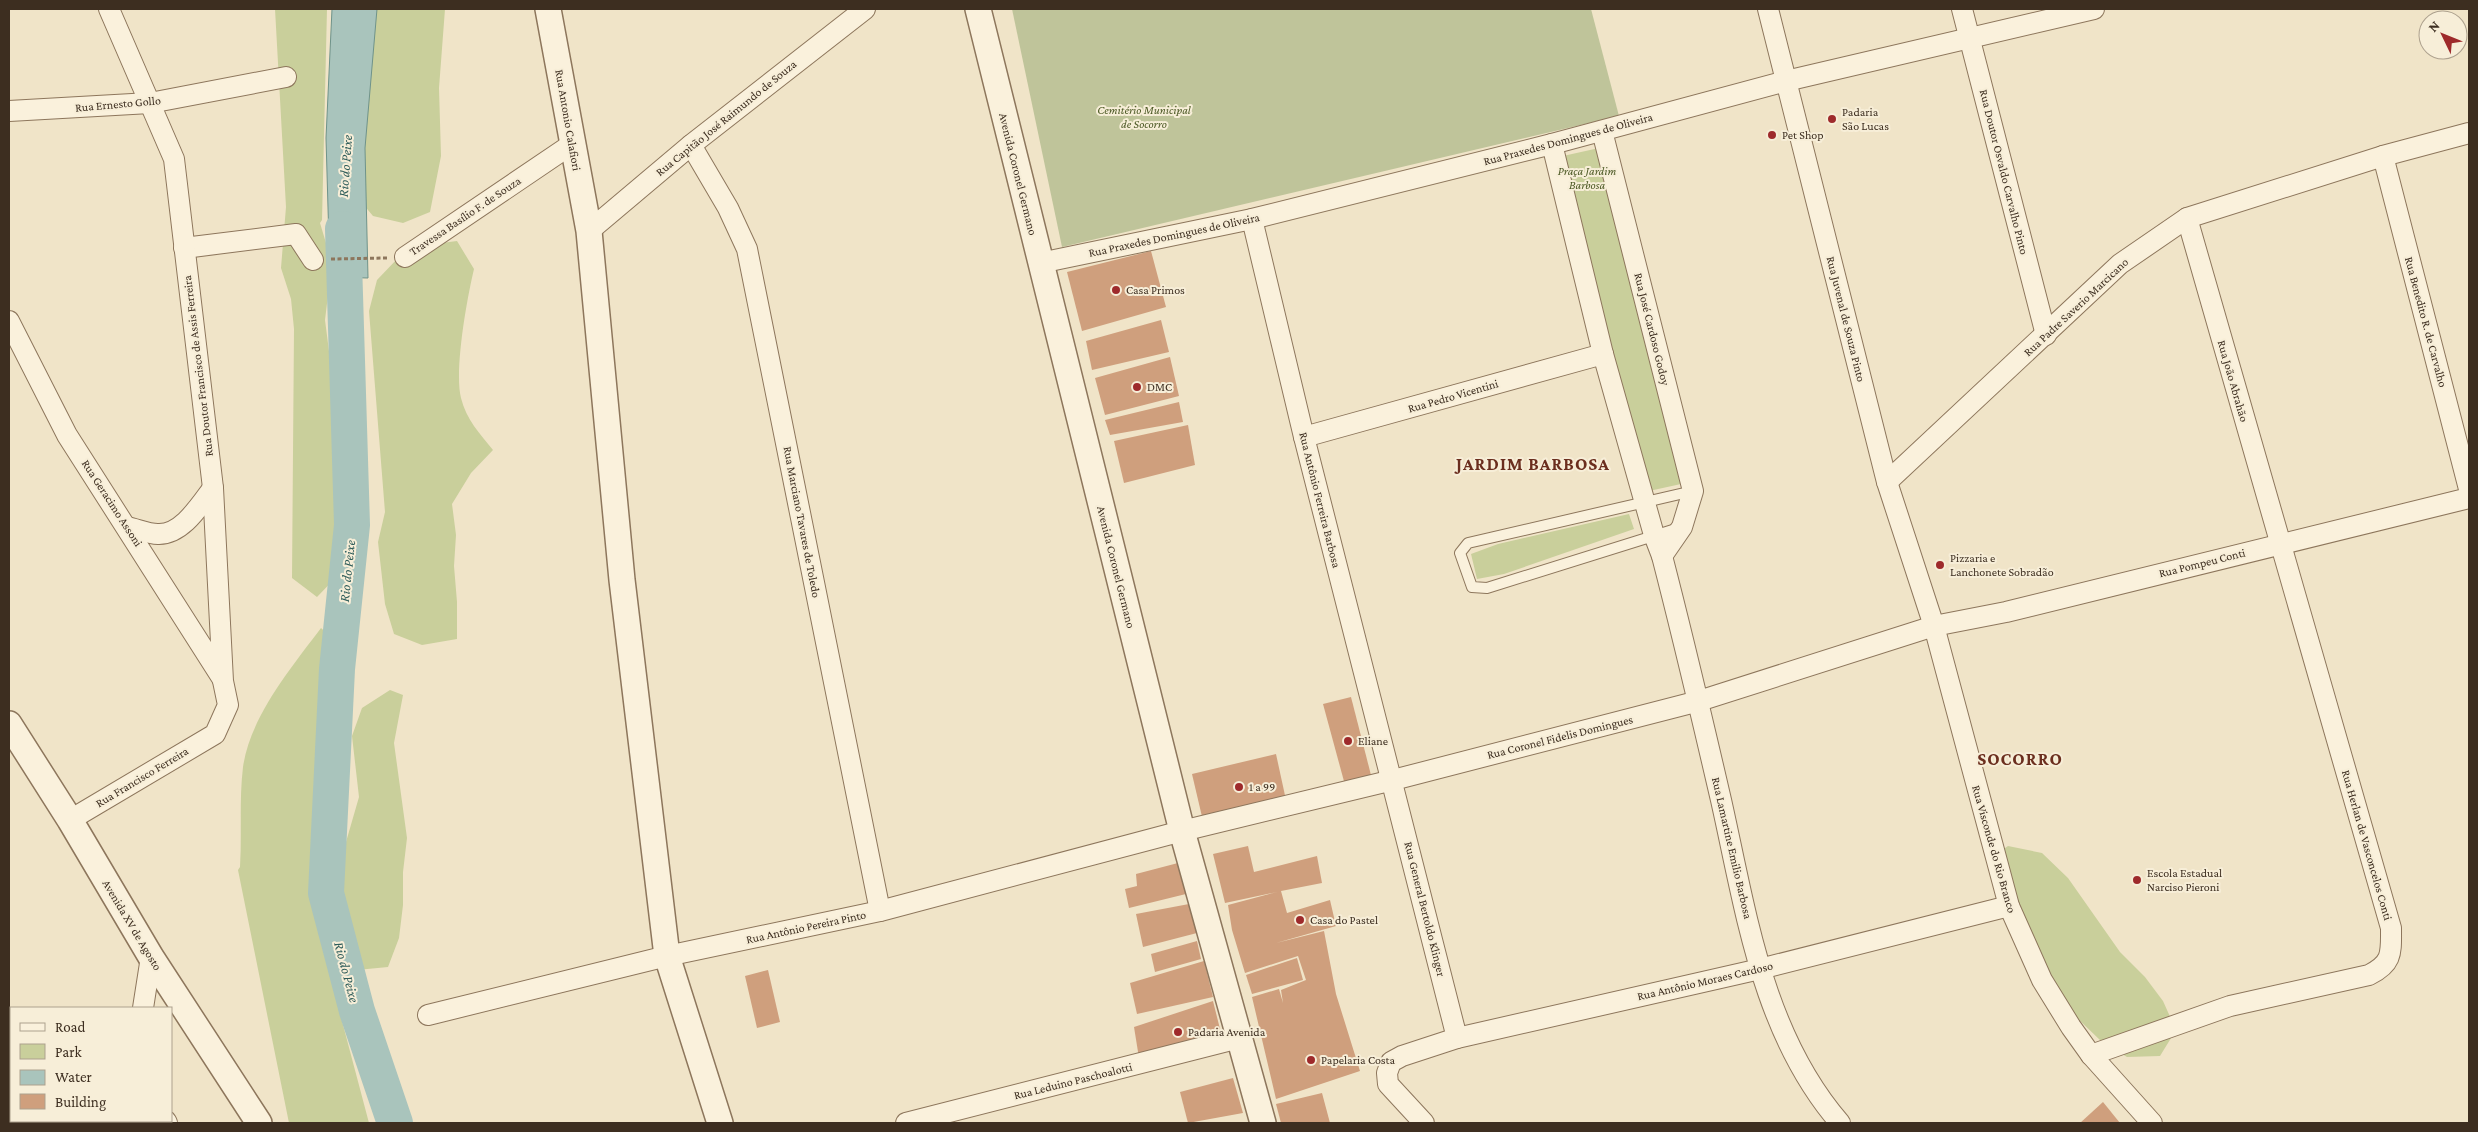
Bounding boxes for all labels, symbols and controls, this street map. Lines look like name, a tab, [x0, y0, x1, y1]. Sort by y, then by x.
north arrow	[2418, 10, 2468, 60]
text: N	[2424, 17, 2443, 35]
street label: Rua Capitão José Raimundo de Souza	[653, 57, 799, 179]
street label: Rua Antonio Calafiori	[552, 68, 584, 172]
street label: Rua Doutor Osvaldo Carvalho Pinto	[1977, 88, 2031, 256]
street label: Rua Ernesto Gollo	[75, 93, 161, 115]
park label: Cemitério Municipal de Socorro	[1097, 103, 1192, 131]
place label: Padaria São Lucas	[1842, 105, 1889, 133]
street label: Rua Praxedes Domingues de Oliveira	[1482, 110, 1655, 168]
street label: Avenida Coronel Germano	[996, 111, 1040, 237]
marker: Padaria São Lucas	[1826, 113, 1838, 125]
place label: Pet Shop	[1782, 128, 1824, 142]
marker: Pet Shop	[1766, 129, 1778, 141]
water label: Rio do Peixe	[335, 134, 355, 198]
park label: Praça Jardim Barbosa	[1558, 164, 1616, 192]
street label: Travessa Basílio F. de Souza	[407, 173, 524, 259]
street label: Rua Praxedes Domingues de Oliveira	[1087, 210, 1261, 260]
street label: Rua Juvenal de Souza Pinto	[1824, 255, 1868, 383]
street label: Rua Padre Saverio Marcicano	[2021, 255, 2131, 359]
street label: Rua Benedito R. de Carvalho	[2402, 255, 2450, 389]
street label: Rua José Cardoso Godoy	[1631, 271, 1673, 387]
street label: Rua Doutor Francisco de Assis Ferreira	[180, 274, 216, 457]
place label: Casa Primos	[1126, 283, 1185, 297]
marker: Casa Primos	[1110, 284, 1122, 296]
street label: Rua João Abrahão	[2215, 339, 2251, 424]
street label: Rua Pedro Vicentini	[1406, 376, 1500, 416]
place label: DMC	[1147, 380, 1172, 394]
marker: DMC	[1131, 381, 1143, 393]
street label: Rua Antônio Ferreira Barbosa	[1296, 431, 1344, 570]
street label: Rua Marciano Tavares de Toledo	[780, 445, 824, 599]
district label: JARDIM BARBOSA	[1454, 454, 1610, 474]
street label: Rua Geracimo Assoni	[79, 457, 145, 549]
street label: Avenida Coronel Germano	[1094, 504, 1138, 630]
water label: Rio do Peixe	[336, 539, 358, 603]
street label: Rua Pompeu Conti	[2157, 545, 2247, 581]
place label: Pizzaria e Lanchonete Sobradão	[1950, 551, 2054, 579]
marker: Pizzaria e Lanchonete Sobradão	[1934, 559, 1946, 571]
street label: Rua Coronel Fidelis Domingues	[1486, 712, 1635, 762]
place label: Eliane	[1358, 734, 1388, 748]
marker: Eliane	[1342, 735, 1354, 747]
street label: Rua Francisco Ferreira	[93, 744, 191, 810]
district label: SOCORRO	[1977, 749, 2063, 769]
street label: Rua Herlan de Vasconcelos Conti	[2339, 768, 2395, 922]
street label: Rua Lamartine Emilio Barbosa	[1709, 776, 1755, 921]
place label: 1 a 99	[1249, 780, 1275, 794]
marker: 1 a 99	[1233, 781, 1245, 793]
street label: Rua Visconde do Rio Branco	[1969, 783, 2019, 915]
street label: Rua General Bertoldo Klinger	[1401, 840, 1449, 979]
place label: Escola Estadual Narciso Pieroni	[2147, 866, 2222, 894]
marker: Escola Estadual Narciso Pieroni	[2131, 874, 2143, 886]
street label: Avenida XV de Agosto	[99, 877, 165, 973]
street label: Rua Antônio Pereira Pinto	[745, 907, 867, 947]
place label: Casa do Pastel	[1310, 913, 1378, 927]
marker: Casa do Pastel	[1294, 914, 1306, 926]
water label: Rio do Peixe	[331, 940, 363, 1005]
street label: Rua Antônio Moraes Cardoso	[1636, 959, 1774, 1003]
legend	[10, 1007, 172, 1122]
text: Road	[55, 1019, 86, 1035]
place label: Padaria Avenida	[1188, 1025, 1266, 1039]
marker: Padaria Avenida	[1172, 1026, 1184, 1038]
text: Park	[55, 1044, 82, 1060]
place label: Papelaria Costa	[1321, 1053, 1395, 1067]
marker: Papelaria Costa	[1305, 1054, 1317, 1066]
street label: Rua Leduino Paschoalotti	[1012, 1059, 1134, 1103]
text: Water	[55, 1069, 92, 1085]
text: Building	[55, 1094, 106, 1111]

